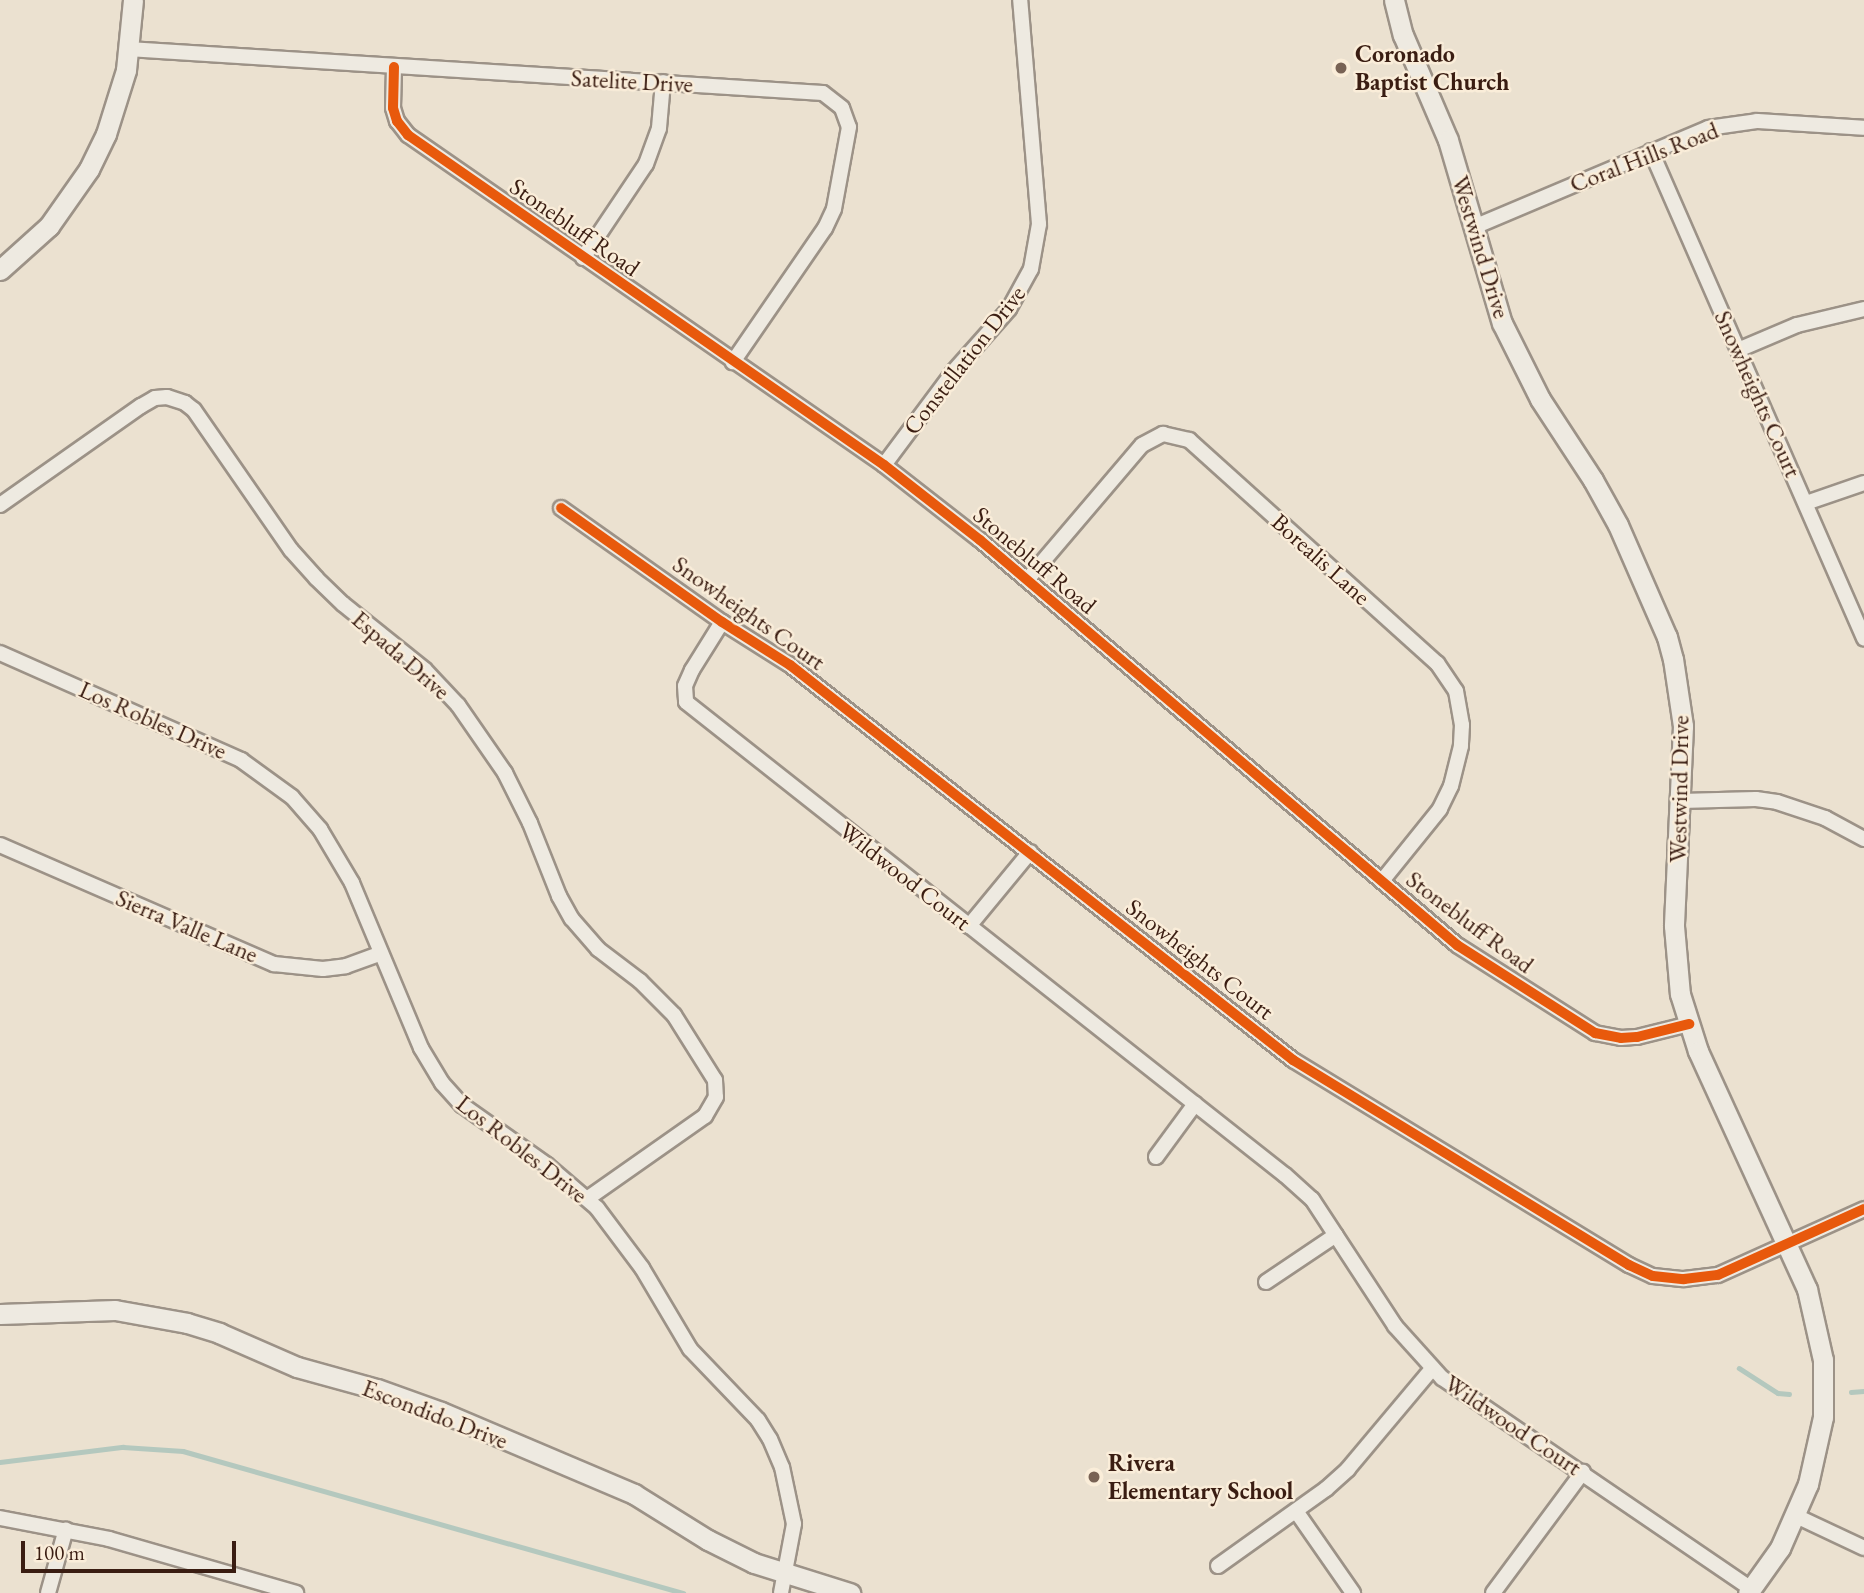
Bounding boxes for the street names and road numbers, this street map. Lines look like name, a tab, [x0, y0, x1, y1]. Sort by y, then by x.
street label: Satelite Drive	[570, 63, 694, 99]
street label: Coral Hills Road	[1566, 115, 1722, 199]
street label: Stonebluff Road	[505, 172, 645, 282]
street label: Westwind Drive	[1446, 172, 1516, 322]
street label: Constellation Drive	[897, 280, 1031, 440]
street label: Snowheights Court	[1708, 306, 1808, 482]
street label: Stonebluff Road	[968, 500, 1102, 620]
street label: Borealis Lane	[1266, 507, 1376, 611]
street label: Snowheights Court	[667, 550, 831, 676]
street label: Espada Drive	[346, 605, 456, 705]
street label: Los Robles Drive	[75, 675, 231, 765]
street label: Westwind Drive	[1663, 715, 1695, 863]
street label: Wildwood Court	[834, 816, 976, 936]
street label: Stonebluff Road	[1401, 865, 1539, 979]
street label: Sierra Valle Lane	[112, 883, 262, 969]
street label: Snowheights Court	[1120, 892, 1280, 1026]
street label: Los Robles Drive	[451, 1089, 593, 1209]
street label: Wildwood Court	[1439, 1369, 1587, 1481]
street label: Escondido Drive	[358, 1373, 512, 1455]

